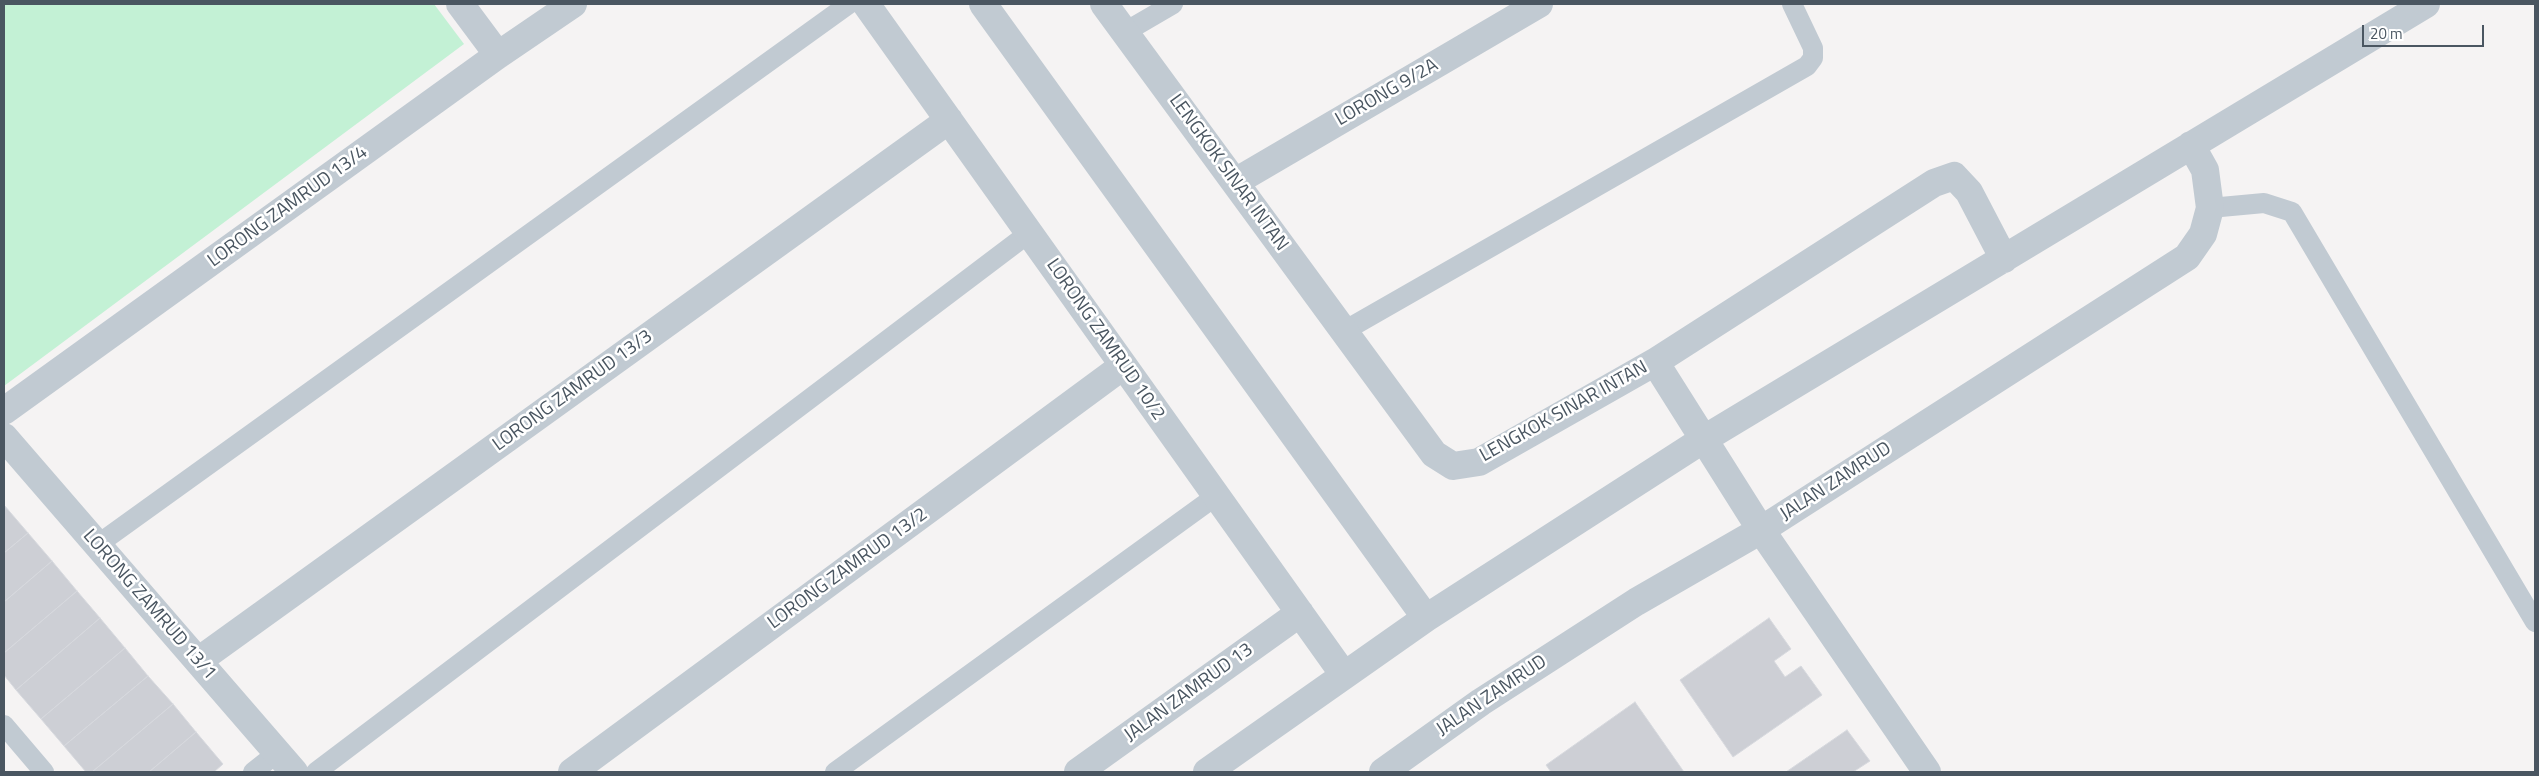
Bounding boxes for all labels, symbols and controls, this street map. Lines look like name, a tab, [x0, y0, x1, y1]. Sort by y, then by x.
scale bar	[2364, 15, 2486, 47]
text: 20 m	[2370, 22, 2403, 45]
street label: LORONG 9/2A	[1332, 54, 1442, 132]
street label: LENGKOK SINAR INTAN	[1164, 90, 1292, 256]
street label: LORONG ZAMRUD 13/4	[204, 141, 372, 273]
street label: LORONG ZAMRUD 10/2	[1041, 255, 1169, 425]
street label: LORONG ZAMRUD 13/3	[489, 325, 657, 457]
street label: LENGKOK SINAR INTAN	[1476, 356, 1652, 468]
street label: JALAN ZAMRUD	[1776, 438, 1896, 526]
street label: LORONG ZAMRUD 13/2	[764, 503, 932, 635]
street label: LORONG ZAMRUD 13/1	[77, 525, 221, 685]
street label: JALAN ZAMRUD 13	[1120, 639, 1258, 747]
street label: JALAN ZAMRUD	[1433, 651, 1551, 741]

